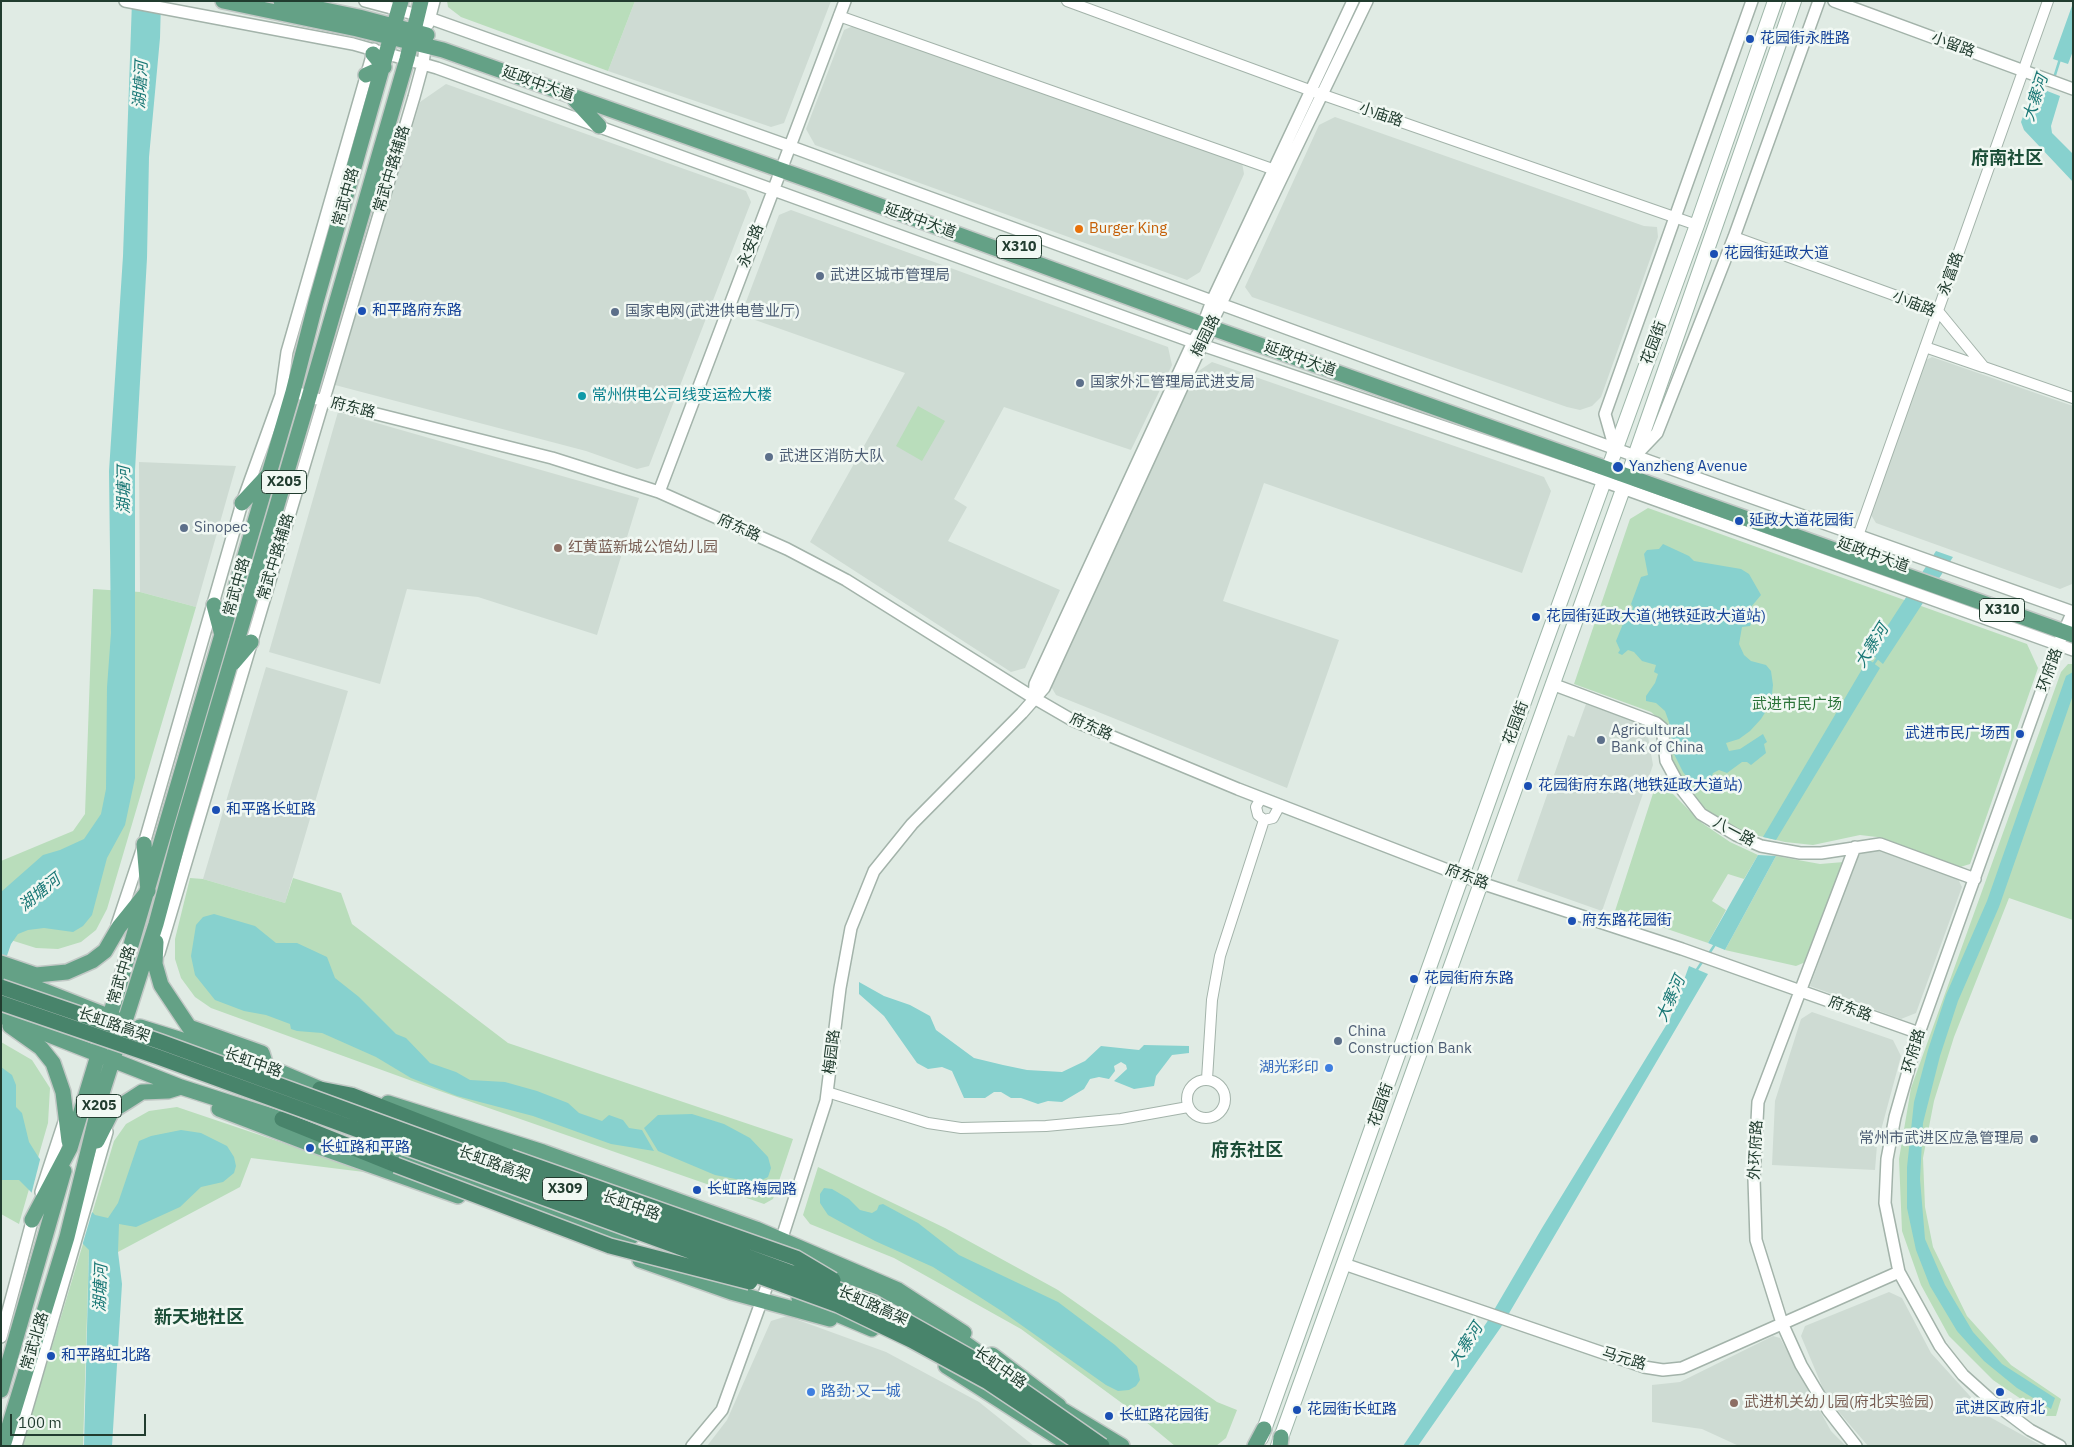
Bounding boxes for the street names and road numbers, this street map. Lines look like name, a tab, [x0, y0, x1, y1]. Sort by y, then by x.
street label: 小留路	[1929, 29, 1977, 61]
street label: 延政中大道	[500, 63, 576, 105]
street label: 小庙路	[1357, 99, 1405, 131]
street label: 常武中路辅路	[370, 123, 414, 215]
street label: 常武中路	[329, 166, 363, 228]
street label: 延政中大道	[882, 200, 958, 242]
street label: 永安路	[735, 222, 767, 270]
road number: X310	[996, 236, 1042, 258]
street label: 永富路	[1935, 250, 1967, 298]
street label: 小庙路	[1890, 287, 1938, 321]
street label: 梅园路	[1188, 312, 1224, 360]
street label: 花园街	[1638, 319, 1670, 367]
street label: 延政中大道	[1262, 338, 1338, 380]
street label: 府东路	[329, 394, 377, 422]
road number: X205	[262, 471, 306, 494]
street label: 常武中路辅路	[254, 511, 298, 603]
street label: 府东路	[715, 511, 763, 545]
street label: 延政中大道	[1835, 534, 1911, 576]
street label: 常武中路	[220, 556, 254, 618]
road number: X310	[1980, 598, 2024, 622]
street label: 环府路	[2034, 646, 2066, 694]
street label: 花园街	[1500, 699, 1532, 747]
street label: 府东路	[1067, 710, 1115, 744]
street label: 八一路	[1710, 813, 1758, 851]
street label: 府东路	[1443, 861, 1491, 893]
street label: 常武中路	[105, 944, 139, 1006]
street label: 府东路	[1826, 993, 1874, 1025]
street label: 长虹路高架	[76, 1004, 152, 1046]
street label: 环府路	[1899, 1027, 1929, 1075]
street label: 梅园路	[820, 1029, 844, 1075]
street label: 长虹中路	[222, 1045, 284, 1081]
street label: 花园街	[1365, 1081, 1397, 1129]
road number: X205	[76, 1094, 122, 1118]
street label: 外环府路	[1745, 1120, 1767, 1180]
street label: 长虹路高架	[456, 1143, 532, 1185]
road number: X309	[542, 1178, 588, 1200]
street label: 长虹中路	[600, 1188, 662, 1224]
street label: 长虹路高架	[835, 1283, 911, 1329]
street label: 常武北路	[18, 1310, 52, 1372]
street label: 长虹中路	[970, 1343, 1030, 1393]
street label: 马元路	[1600, 1344, 1648, 1374]

